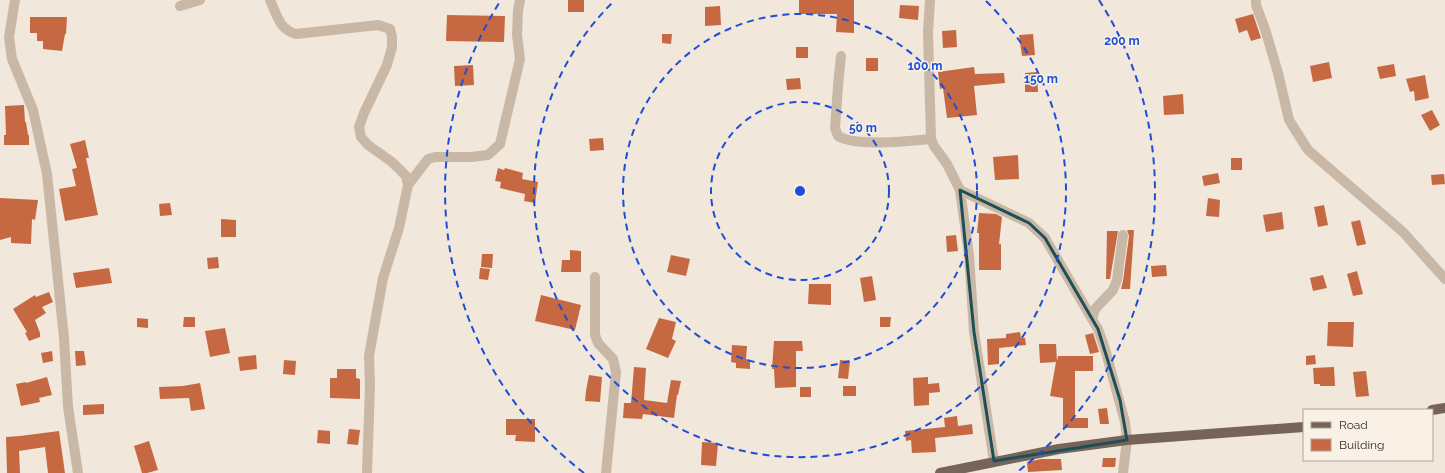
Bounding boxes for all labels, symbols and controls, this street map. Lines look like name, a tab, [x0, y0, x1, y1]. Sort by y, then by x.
text: 200 m	[1104, 34, 1140, 48]
text: 100 m	[908, 59, 942, 73]
text: 150 m	[1024, 72, 1058, 86]
text: 50 m	[849, 121, 877, 135]
centre of rings	[793, 184, 807, 198]
legend	[1303, 409, 1433, 461]
text: Road	[1339, 418, 1368, 432]
text: Building	[1339, 438, 1385, 452]

